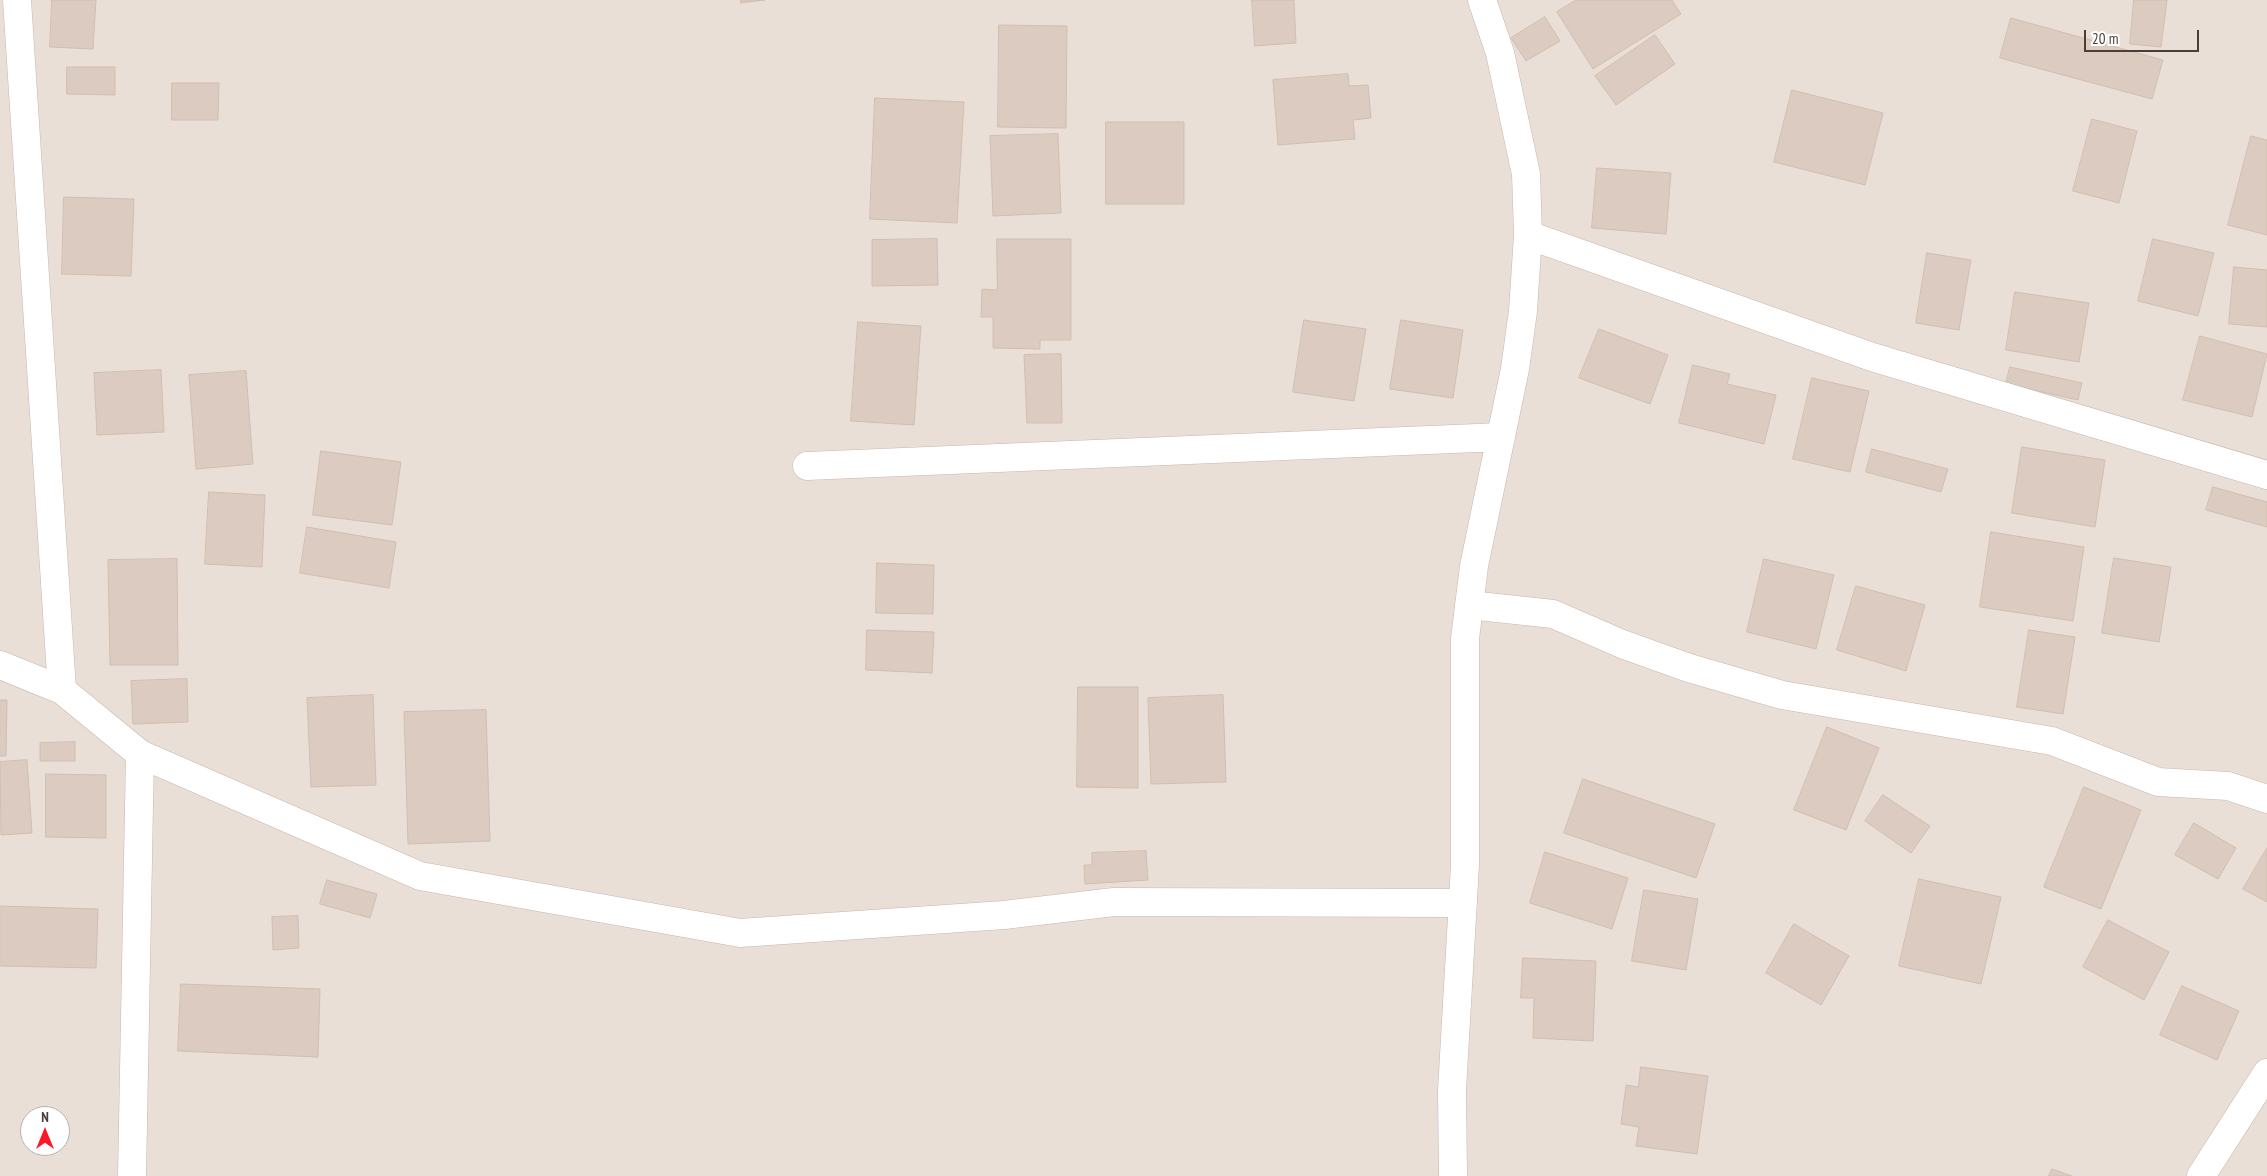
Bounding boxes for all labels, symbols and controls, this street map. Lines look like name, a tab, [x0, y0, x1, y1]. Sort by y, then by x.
scale bar	[2087, 20, 2202, 52]
text: 20 m	[2092, 29, 2118, 48]
north arrow	[20, 1106, 70, 1156]
text: N	[41, 1108, 49, 1126]

